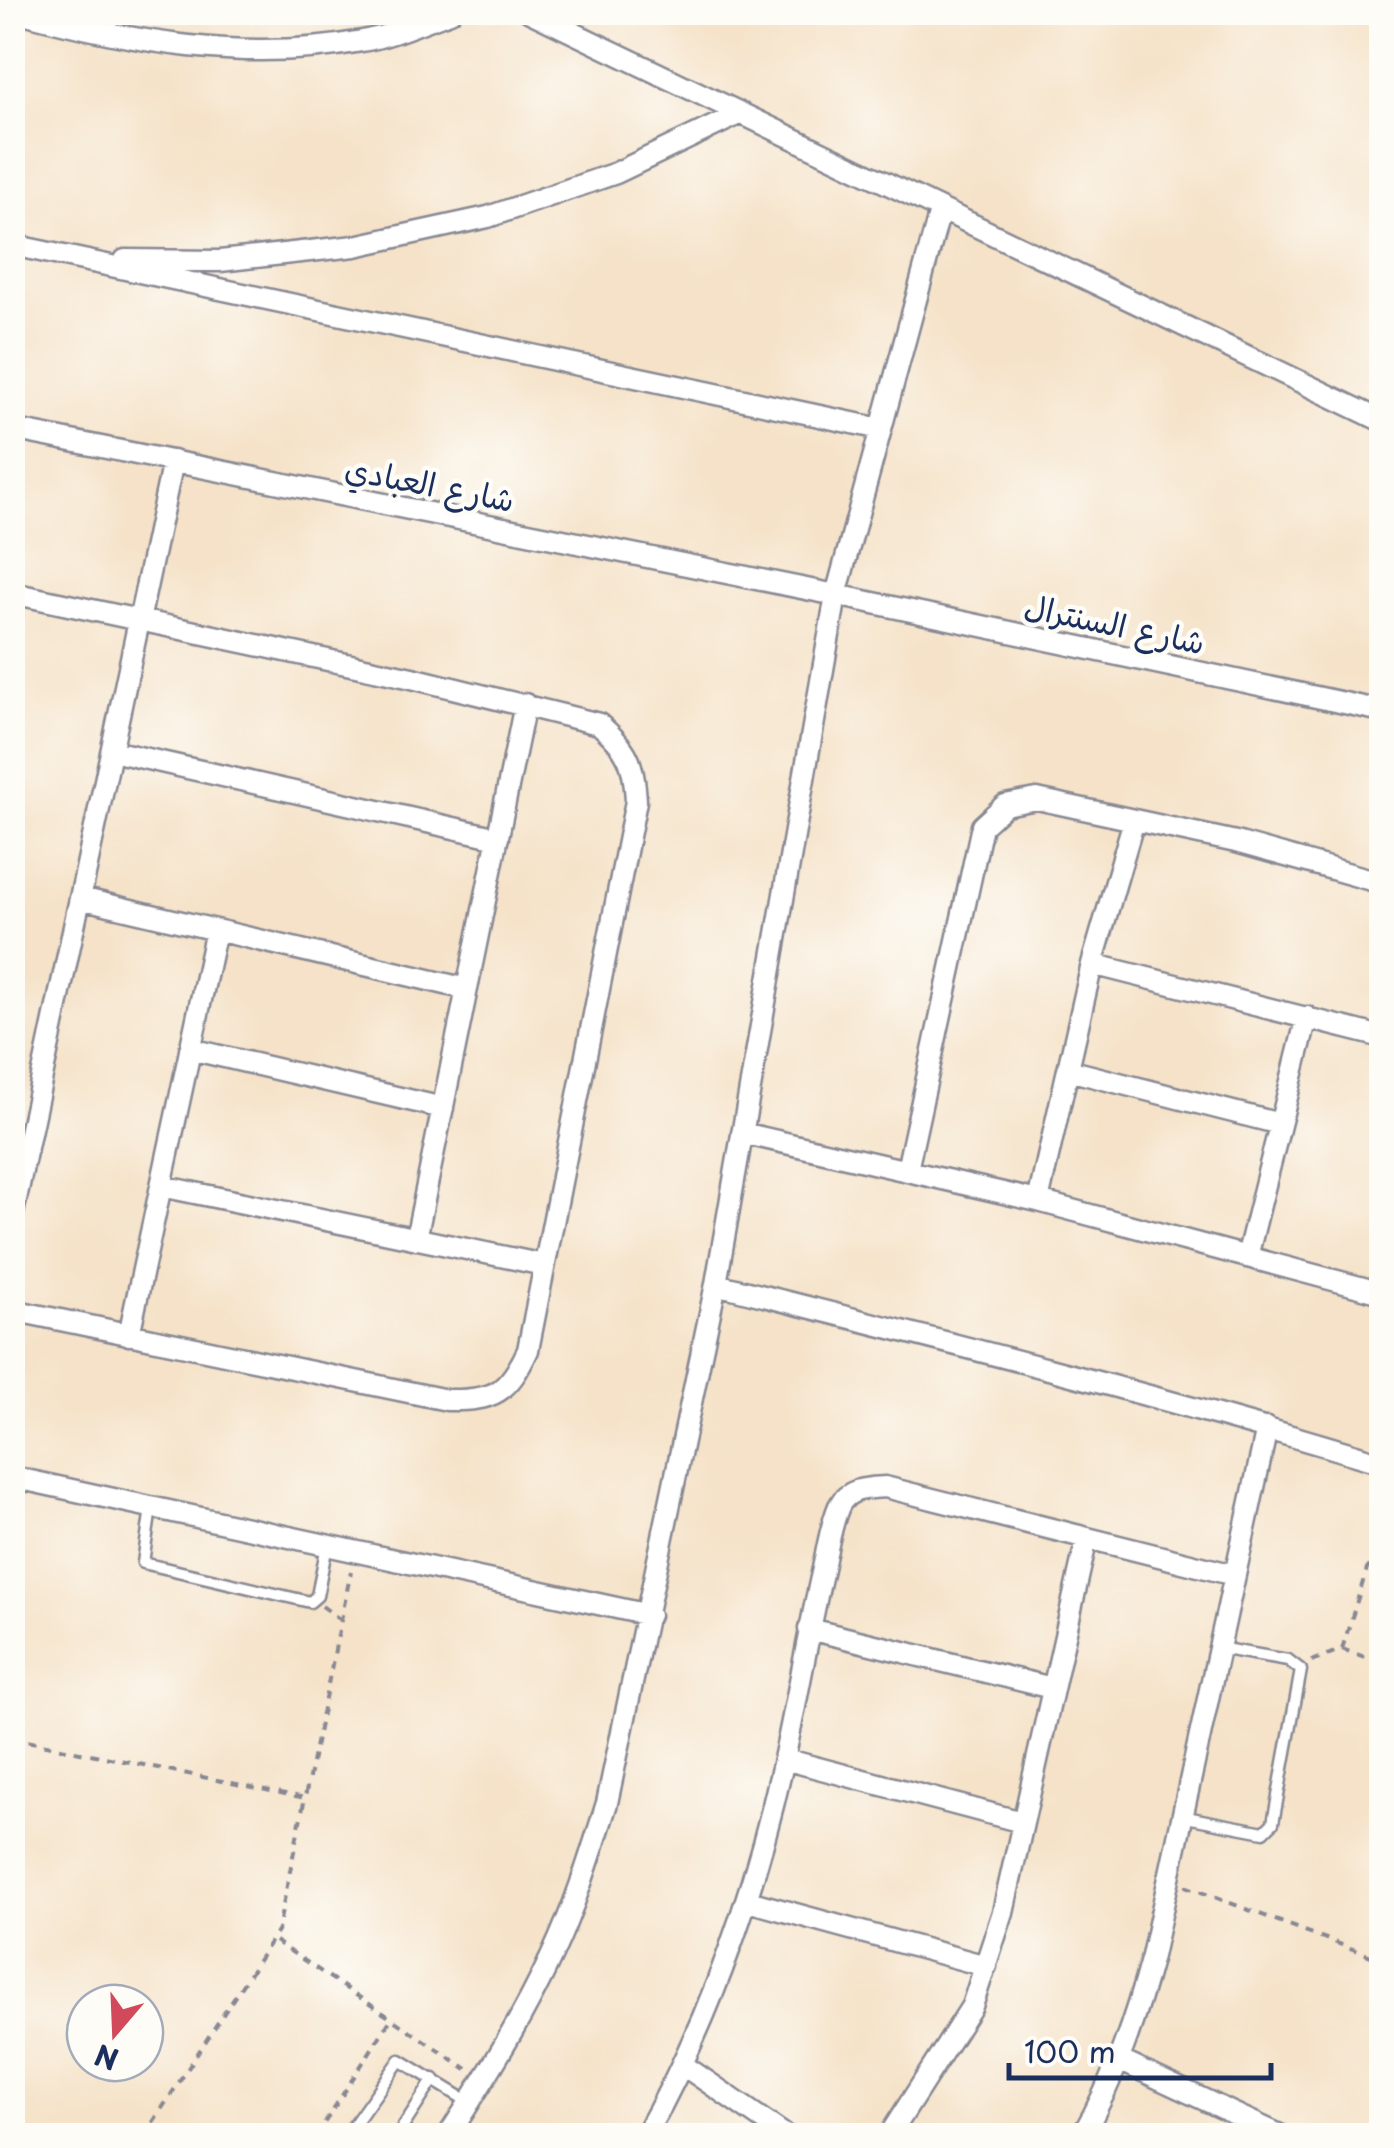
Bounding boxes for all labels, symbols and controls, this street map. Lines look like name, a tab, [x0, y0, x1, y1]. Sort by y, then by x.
street label: شارع العبادي	[341, 443, 519, 524]
street label: شارع السنترال	[1020, 580, 1210, 666]
north arrow	[65, 1983, 165, 2083]
scale bar	[1009, 2018, 1272, 2080]
text: 100 m	[1024, 2028, 1116, 2073]
text: N	[89, 2034, 124, 2082]

